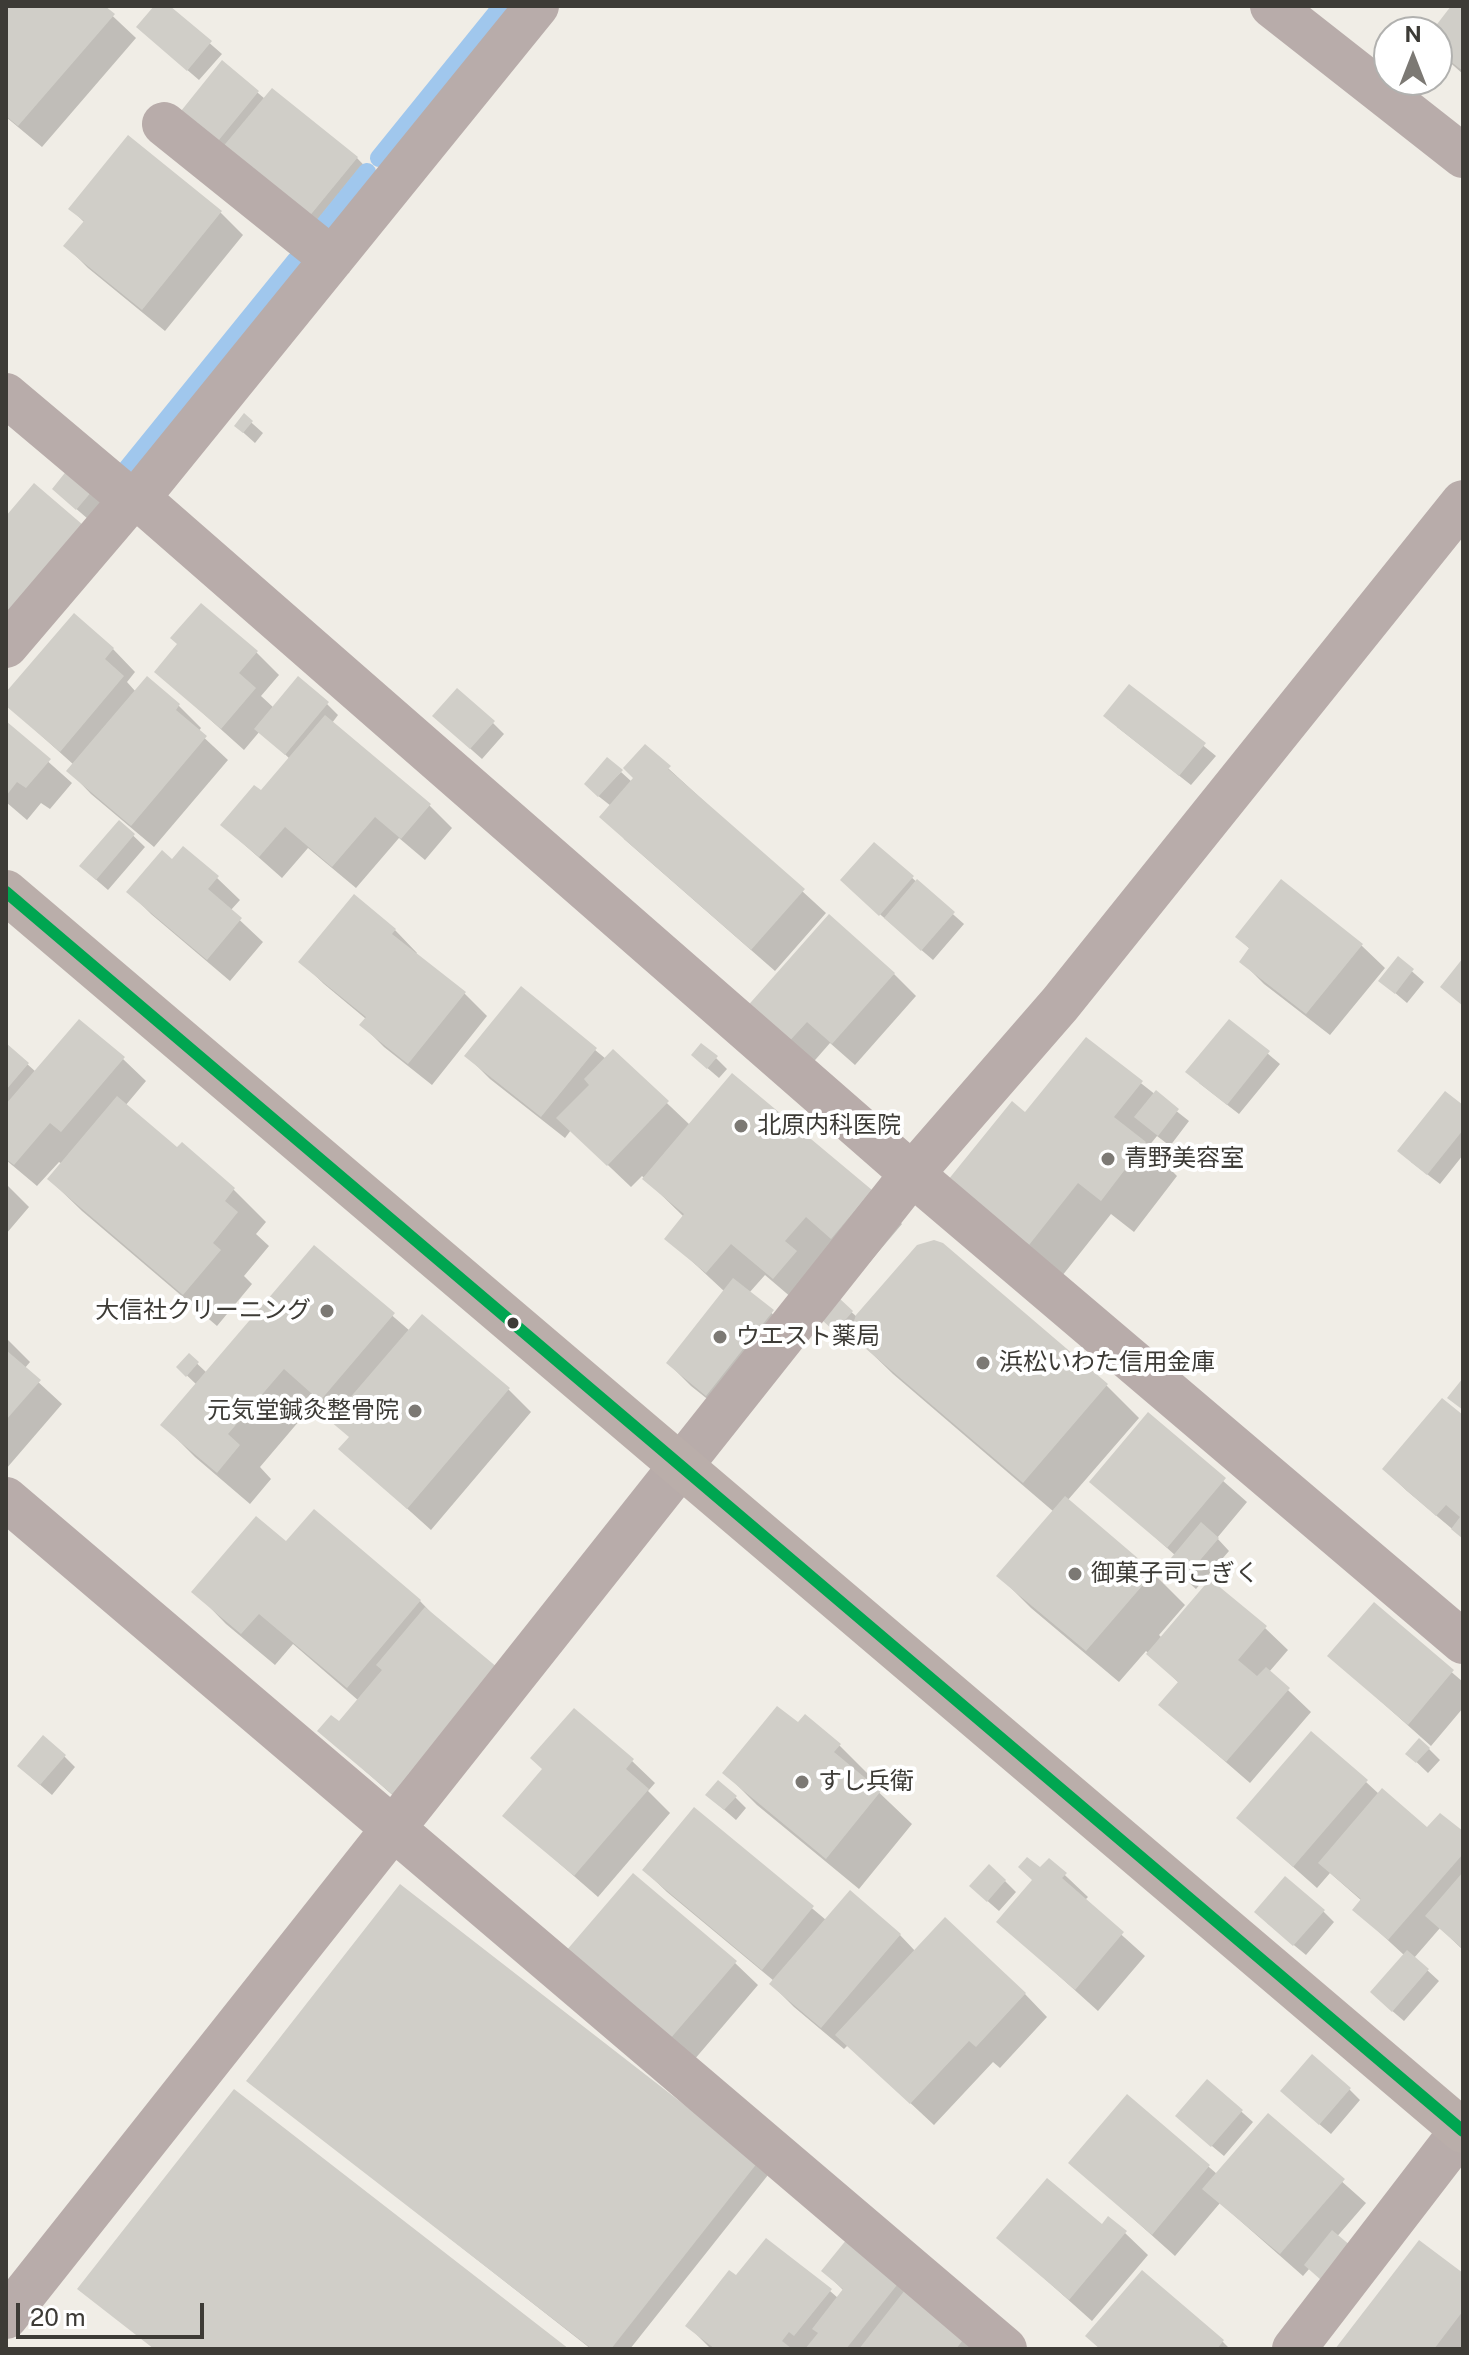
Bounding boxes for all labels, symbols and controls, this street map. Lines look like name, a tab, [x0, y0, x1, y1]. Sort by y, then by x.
north arrow	[1373, 16, 1453, 96]
text: N	[1404, 21, 1422, 47]
place label: 北原内科医院	[757, 1112, 901, 1140]
marker: 北原内科医院	[732, 1117, 750, 1135]
place label: 青野美容室	[1124, 1145, 1244, 1173]
marker: 青野美容室	[1099, 1150, 1117, 1168]
place label: 大信社クリーニング	[95, 1297, 311, 1325]
marker: 大信社クリーニング	[318, 1302, 336, 1320]
unlabelled marker	[505, 1315, 521, 1331]
place label: ウエスト薬局	[736, 1323, 880, 1351]
marker: ウエスト薬局	[711, 1328, 729, 1346]
place label: 浜松いわた信用金庫	[999, 1349, 1215, 1377]
marker: 浜松いわた信用金庫	[974, 1354, 992, 1372]
place label: 元気堂鍼灸整骨院	[207, 1397, 399, 1425]
marker: 元気堂鍼灸整骨院	[406, 1402, 424, 1420]
place label: 御菓子司こぎく	[1091, 1560, 1259, 1588]
marker: 御菓子司こぎく	[1066, 1565, 1084, 1583]
place label: すし兵衛	[818, 1768, 914, 1796]
marker: すし兵衛	[793, 1773, 811, 1791]
scale bar	[20, 2287, 208, 2337]
text: 20 m	[30, 2303, 86, 2331]

